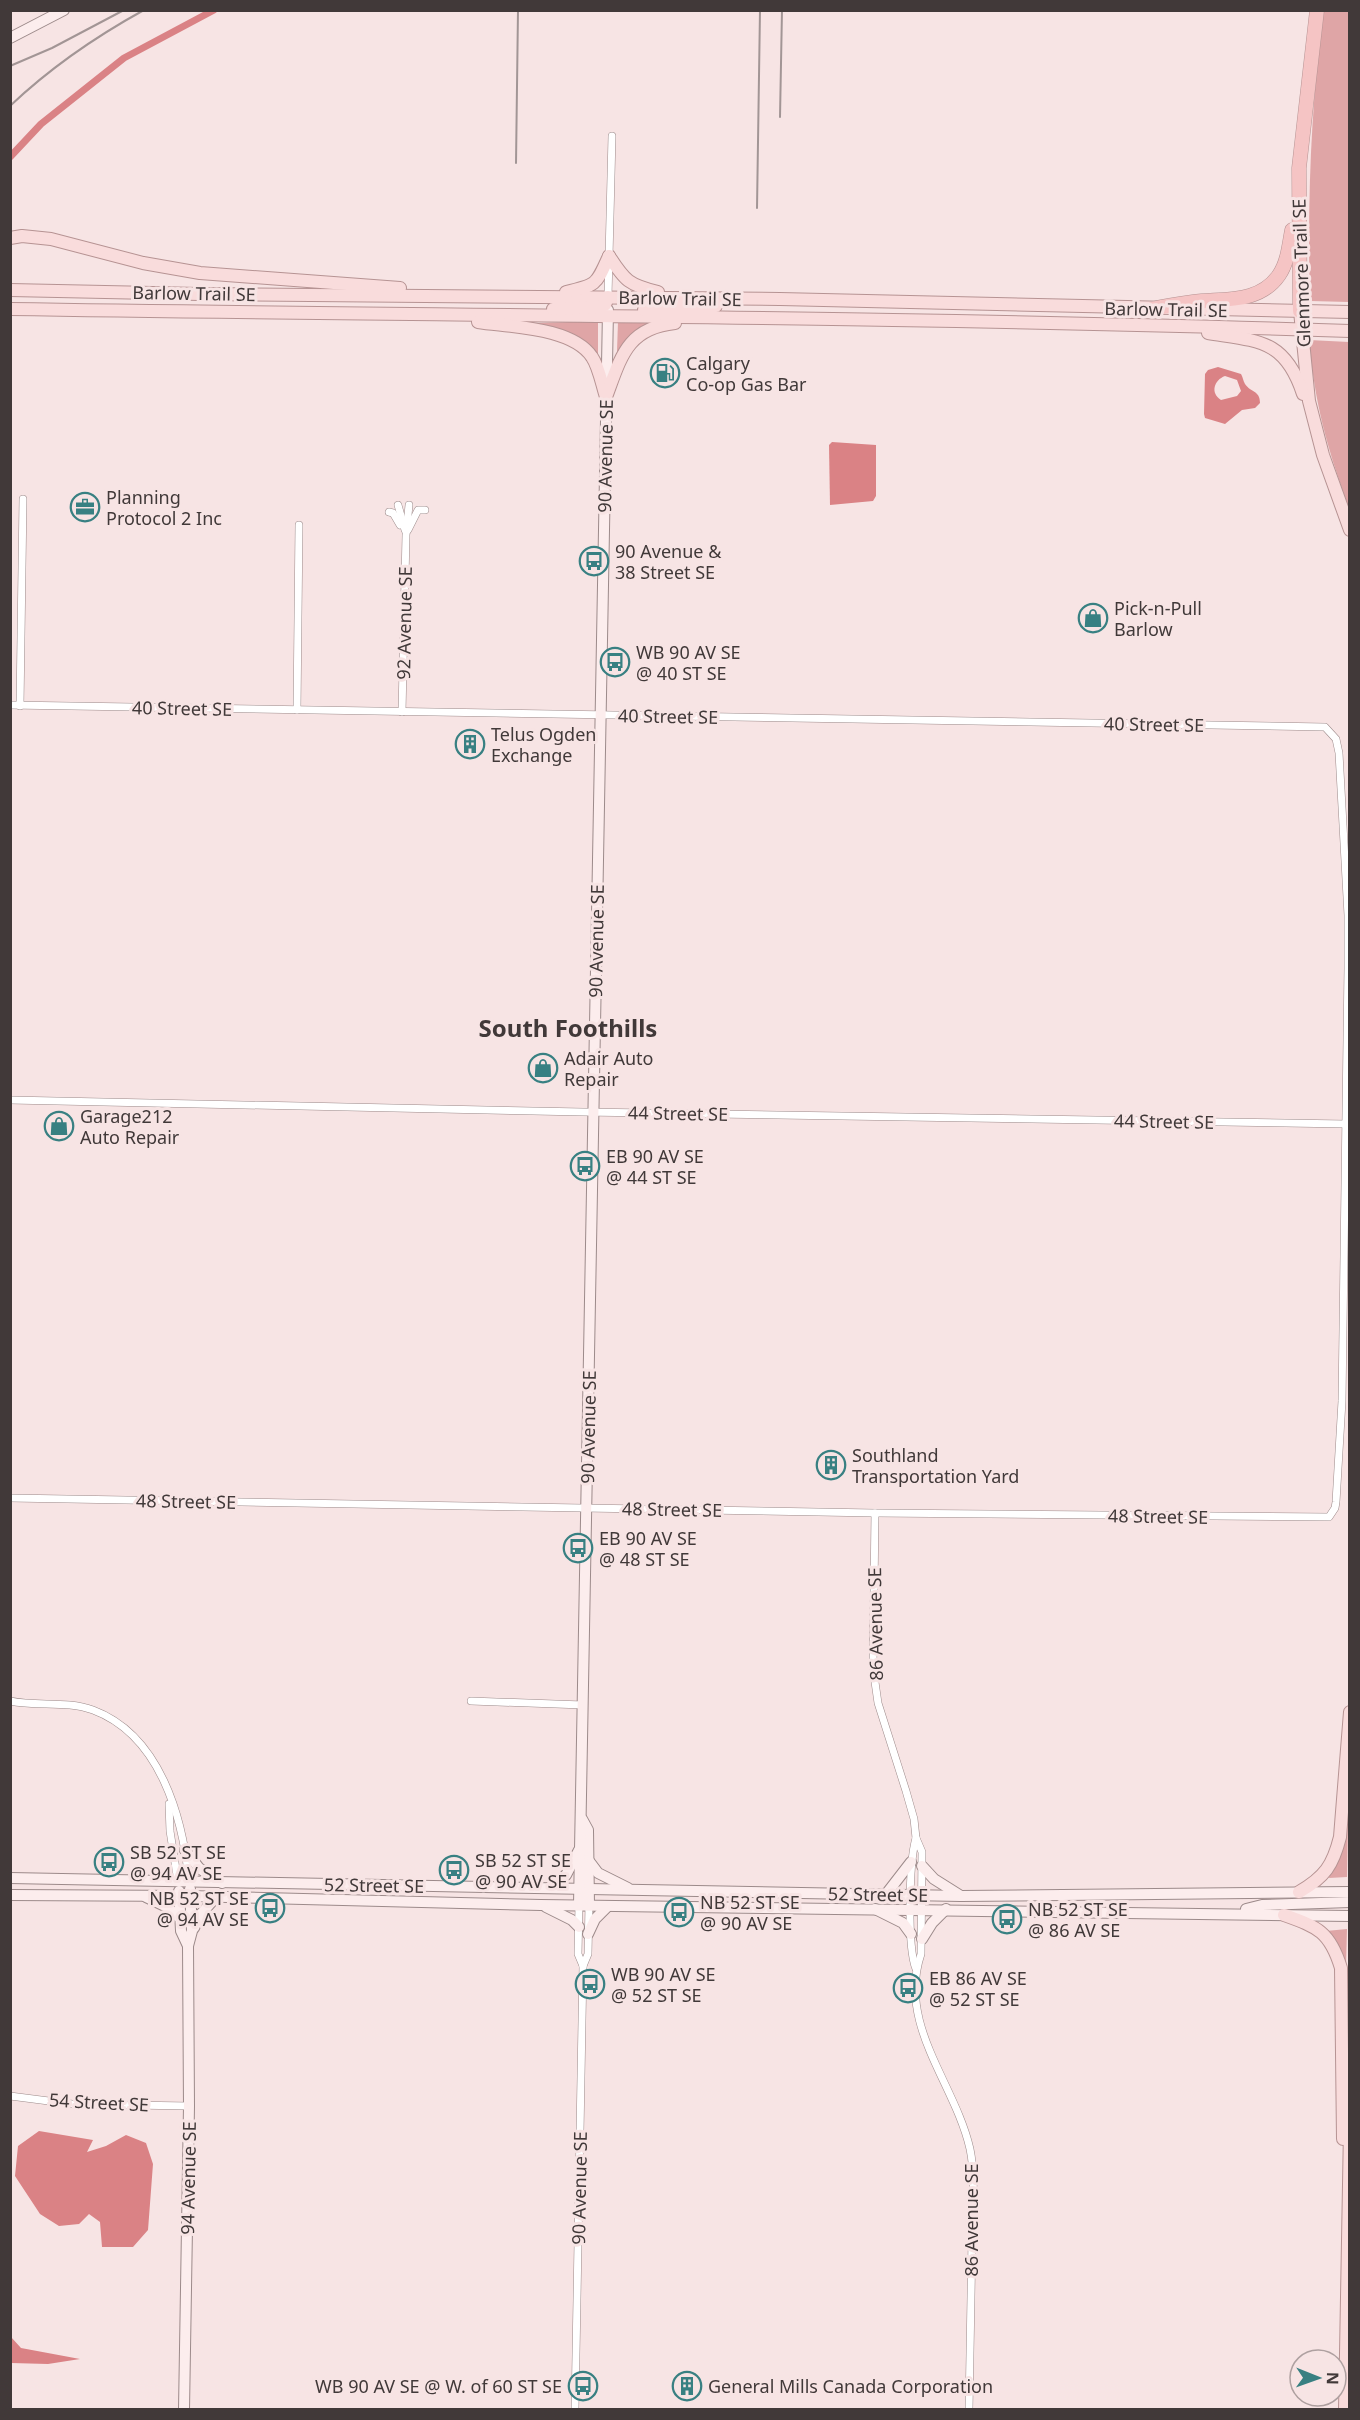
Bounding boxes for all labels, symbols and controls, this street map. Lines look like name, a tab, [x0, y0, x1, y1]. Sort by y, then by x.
street label: Glenmore Trail SE	[1286, 198, 1316, 348]
street label: Barlow Trail SE	[132, 280, 256, 306]
street label: Barlow Trail SE	[618, 285, 742, 311]
street label: Barlow Trail SE	[1104, 296, 1228, 322]
place label: Calgary Co-op Gas Bar	[686, 351, 807, 396]
fuel station icon: Calgary Co-op Gas Bar	[649, 357, 681, 389]
street label: 90 Avenue SE	[592, 399, 618, 513]
place label: Planning Protocol 2 Inc	[106, 485, 222, 530]
office icon: Planning Protocol 2 Inc	[69, 491, 101, 523]
place label: 90 Avenue & 38 Street SE	[615, 539, 722, 584]
bus stop icon: 90 Avenue & 38 Street SE	[578, 545, 610, 577]
street label: 92 Avenue SE	[391, 566, 417, 680]
place label: Pick-n-Pull Barlow	[1114, 596, 1202, 641]
shop icon: Pick-n-Pull Barlow	[1077, 602, 1109, 634]
place label: WB 90 AV SE @ 40 ST SE	[636, 640, 741, 685]
bus stop icon: WB 90 AV SE @ 40 ST SE	[599, 646, 631, 678]
street label: 40 Street SE	[132, 695, 232, 721]
street label: 40 Street SE	[618, 703, 718, 729]
street label: 40 Street SE	[1104, 711, 1204, 737]
place label: Telus Ogden Exchange	[491, 722, 596, 767]
building icon: Telus Ogden Exchange	[454, 728, 486, 760]
street label: 90 Avenue SE	[583, 884, 609, 998]
district label: South Foothills	[479, 1011, 657, 1044]
place label: Adair Auto Repair	[564, 1046, 653, 1091]
shop icon: Adair Auto Repair	[527, 1052, 559, 1084]
street label: 44 Street SE	[628, 1100, 728, 1126]
place label: Garage212 Auto Repair	[80, 1104, 180, 1149]
street label: 44 Street SE	[1114, 1108, 1214, 1134]
shop icon: Garage212 Auto Repair	[43, 1110, 75, 1142]
place label: EB 90 AV SE @ 44 ST SE	[606, 1144, 704, 1189]
bus stop icon: EB 90 AV SE @ 44 ST SE	[569, 1150, 601, 1182]
street label: 90 Avenue SE	[575, 1370, 601, 1484]
place label: Southland Transportation Yard	[852, 1443, 1019, 1488]
building icon: Southland Transportation Yard	[815, 1449, 847, 1481]
street label: 48 Street SE	[136, 1488, 236, 1514]
street label: 48 Street SE	[622, 1496, 722, 1522]
street label: 48 Street SE	[1108, 1503, 1208, 1529]
place label: EB 90 AV SE @ 48 ST SE	[599, 1526, 697, 1571]
bus stop icon: EB 90 AV SE @ 48 ST SE	[562, 1532, 594, 1564]
street label: 86 Avenue SE	[862, 1567, 888, 1681]
place label: SB 52 ST SE @ 94 AV SE	[130, 1840, 226, 1885]
bus stop icon: SB 52 ST SE @ 94 AV SE	[93, 1846, 125, 1878]
place label: SB 52 ST SE @ 90 AV SE	[475, 1848, 571, 1893]
bus stop icon: SB 52 ST SE @ 90 AV SE	[438, 1854, 470, 1886]
street label: 52 Street SE	[324, 1872, 424, 1898]
street label: 52 Street SE	[828, 1881, 928, 1907]
place label: NB 52 ST SE @ 94 AV SE	[149, 1886, 249, 1931]
place label: NB 52 ST SE @ 90 AV SE	[700, 1890, 800, 1935]
bus stop icon: NB 52 ST SE @ 94 AV SE	[254, 1892, 286, 1924]
bus stop icon: NB 52 ST SE @ 90 AV SE	[663, 1896, 695, 1928]
place label: NB 52 ST SE @ 86 AV SE	[1028, 1897, 1128, 1942]
bus stop icon: NB 52 ST SE @ 86 AV SE	[991, 1903, 1023, 1935]
place label: WB 90 AV SE @ 52 ST SE	[611, 1962, 716, 2007]
place label: EB 86 AV SE @ 52 ST SE	[929, 1966, 1027, 2011]
bus stop icon: WB 90 AV SE @ 52 ST SE	[574, 1968, 606, 2000]
bus stop icon: EB 86 AV SE @ 52 ST SE	[892, 1972, 924, 2004]
street label: 54 Street SE	[48, 2087, 150, 2117]
street label: 94 Avenue SE	[175, 2121, 201, 2235]
street label: 90 Avenue SE	[566, 2131, 592, 2245]
street label: 86 Avenue SE	[959, 2163, 983, 2277]
north arrow	[1288, 2348, 1348, 2408]
bus stop icon: WB 90 AV SE @ W. of 60 ST SE	[567, 2370, 599, 2402]
building icon: General Mills Canada Corporation	[671, 2370, 703, 2402]
text: N	[1322, 2372, 1344, 2385]
place label: WB 90 AV SE @ W. of 60 ST SE	[315, 2374, 562, 2398]
place label: General Mills Canada Corporation	[708, 2374, 993, 2398]

